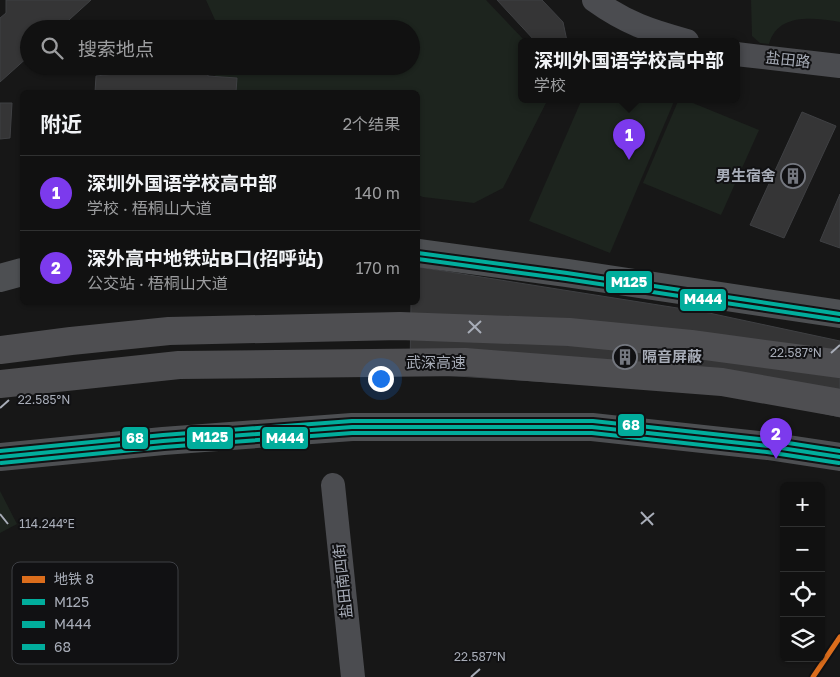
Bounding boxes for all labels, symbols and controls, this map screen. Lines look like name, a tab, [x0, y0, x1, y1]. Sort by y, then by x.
search box	[20, 20, 420, 75]
icon: search	[38, 34, 66, 62]
text: 搜索地点	[78, 37, 154, 60]
popup	[518, 38, 740, 103]
text: 深圳外国语学校高中部	[534, 48, 724, 71]
street label: 盐田路	[765, 48, 811, 70]
text: 学校	[534, 75, 566, 95]
text: 附近	[40, 111, 82, 137]
text: 2个结果	[343, 114, 400, 134]
pin: 1	[613, 119, 645, 160]
building icon: 男生宿舍	[780, 163, 806, 189]
place label: 男生宿舍	[716, 166, 776, 184]
text: 深圳外国语学校高中部	[87, 171, 277, 194]
text: 1	[52, 183, 60, 203]
text: 140 m	[354, 183, 400, 203]
text: 学校 · 梧桐山大道	[87, 198, 212, 218]
text: 深外高中地铁站B口(招呼站)	[87, 246, 324, 269]
text: 2	[51, 258, 61, 278]
text: 170 m	[356, 258, 400, 278]
line badge: M125	[605, 270, 653, 294]
text: 公交站 · 梧桐山大道	[87, 273, 228, 293]
text: M125	[611, 273, 648, 290]
line badge: M444	[679, 288, 727, 312]
text: M444	[684, 290, 723, 307]
building icon: 隔音屏蔽	[612, 344, 638, 370]
text: 22.587°N	[770, 345, 822, 360]
place label: 隔音屏蔽	[642, 347, 702, 365]
street label: 武深高速	[406, 353, 466, 371]
your location	[368, 366, 394, 392]
text: 22.585°N	[18, 392, 70, 407]
line badge: 68	[617, 413, 645, 437]
text: 68	[622, 416, 640, 433]
pin: 2	[760, 418, 792, 459]
line badge: 68	[121, 426, 149, 450]
line badge: M125	[186, 426, 234, 450]
line badge: M444	[261, 426, 309, 450]
text: M125	[192, 428, 229, 445]
text: 68	[126, 429, 144, 446]
text: M444	[266, 429, 305, 446]
map controls	[780, 482, 825, 662]
button: +	[780, 482, 825, 527]
text: 114.244°E	[19, 516, 75, 531]
button: −	[780, 527, 825, 572]
street label: 盐田南四街	[329, 543, 355, 619]
legend	[12, 562, 178, 664]
text: 地铁 8	[54, 570, 94, 587]
button: locate	[780, 572, 825, 617]
text: M125	[54, 593, 89, 610]
text: M444	[54, 615, 92, 632]
button: layers	[780, 617, 825, 662]
text: 68	[54, 638, 71, 655]
text: 22.587°N	[454, 649, 506, 664]

